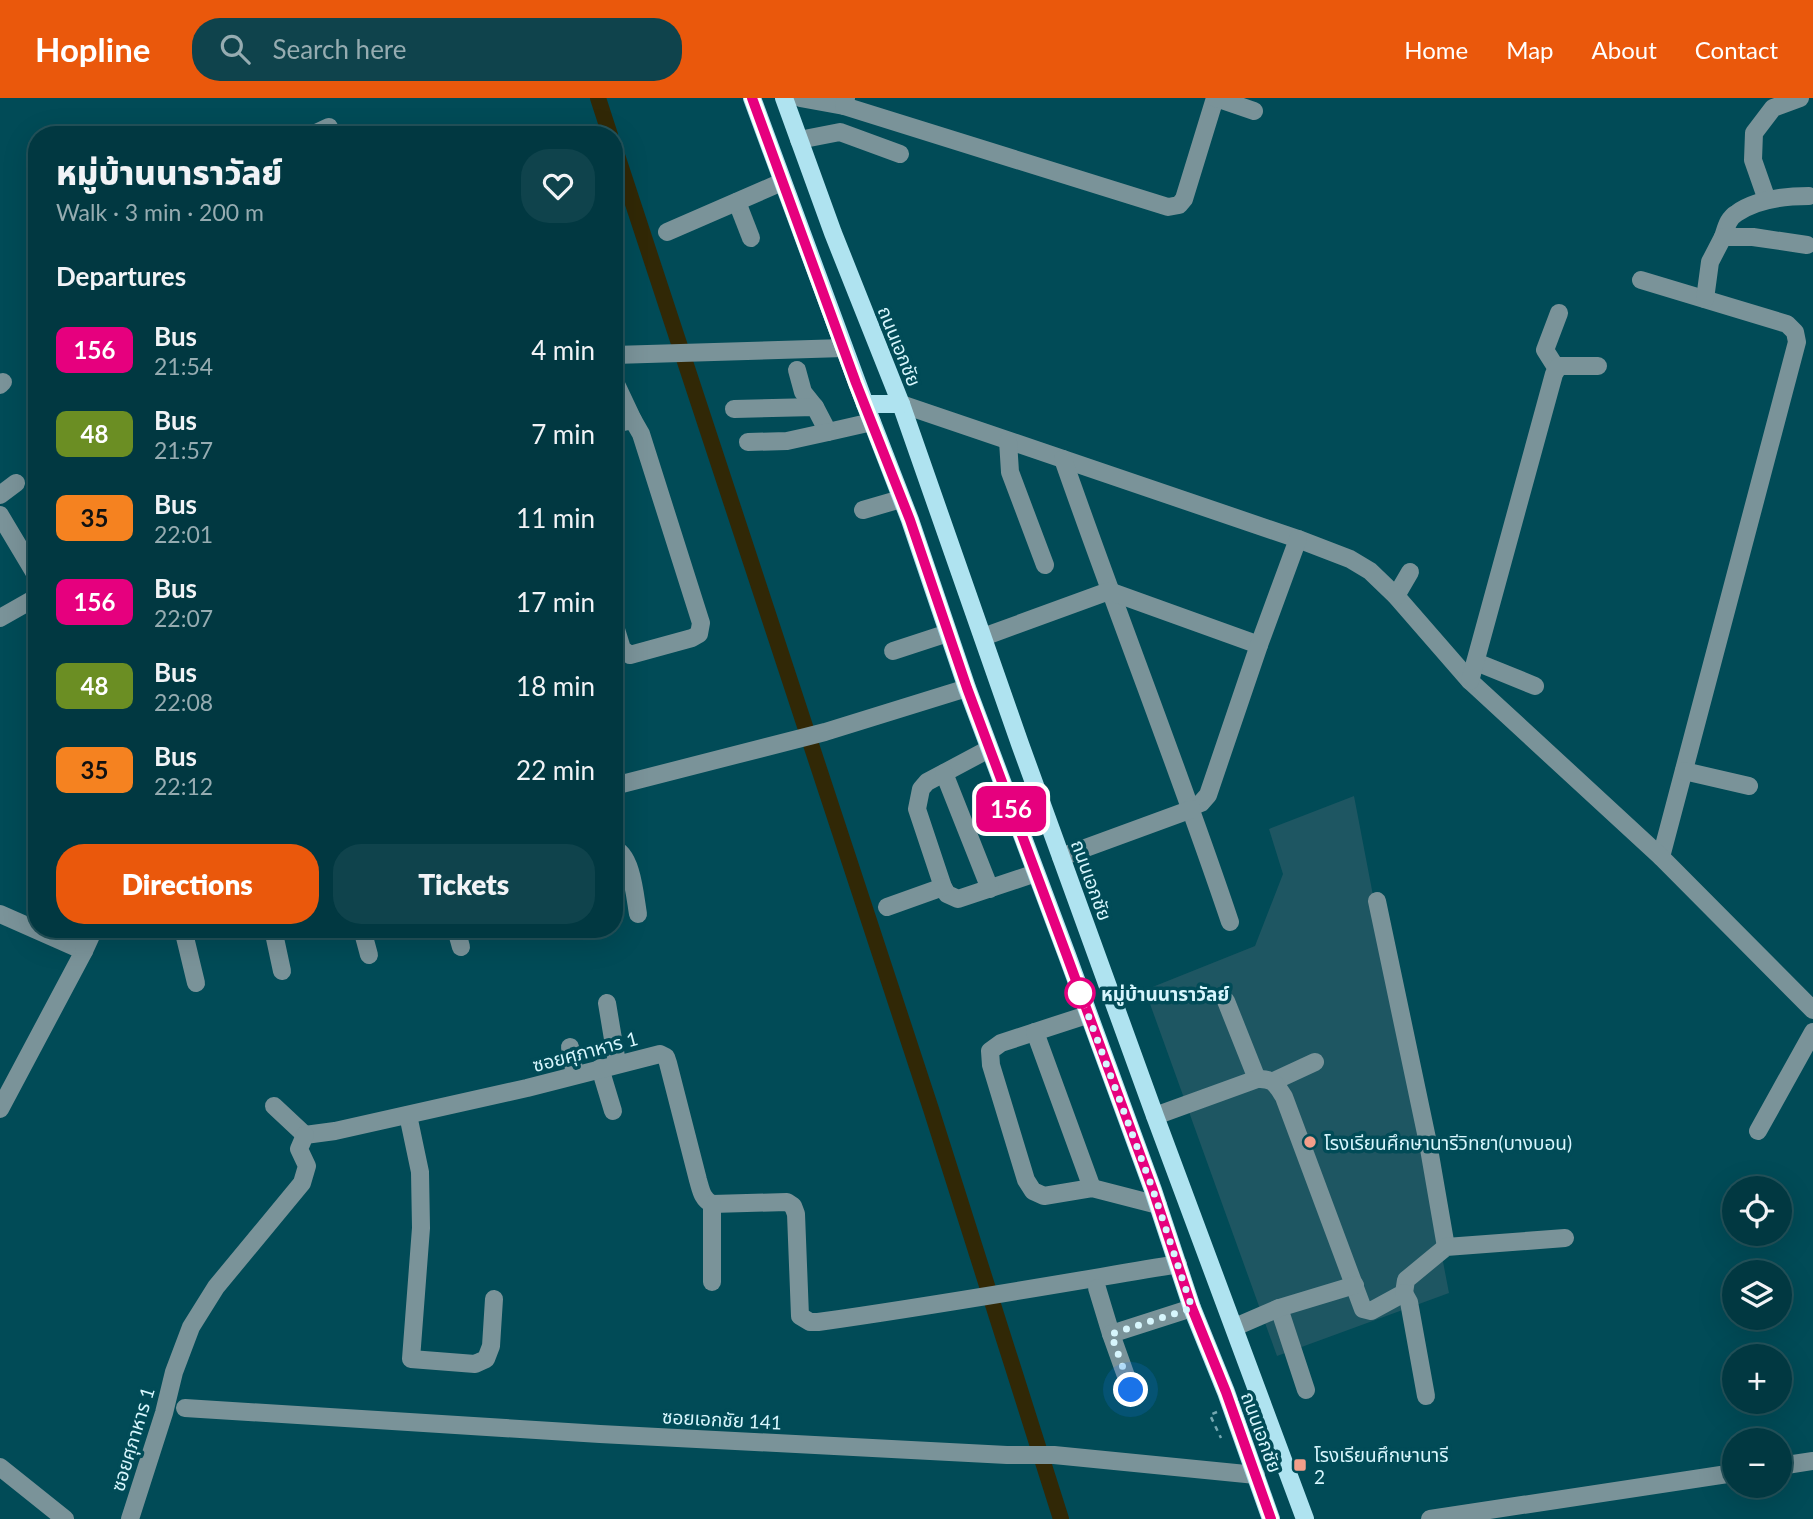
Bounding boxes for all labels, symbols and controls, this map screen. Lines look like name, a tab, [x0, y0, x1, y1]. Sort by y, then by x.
search box	[192, 18, 682, 81]
text: Hopline	[35, 29, 150, 69]
icon: search	[216, 30, 254, 68]
text: Search here	[272, 33, 407, 65]
text: Home	[1404, 35, 1468, 64]
text: Map	[1506, 35, 1554, 64]
text: About	[1592, 35, 1657, 64]
text: Contact	[1695, 35, 1778, 64]
button: heart	[521, 149, 595, 223]
text: หมู่บ้านนาราวัลย์	[56, 152, 282, 192]
text: Walk · 3 min · 200 m	[56, 198, 264, 226]
text: Departures	[56, 260, 186, 292]
street label: ถนนเอกชัย	[874, 303, 926, 389]
text: Bus	[154, 320, 197, 352]
text: 4 min	[531, 334, 595, 366]
text: 156	[74, 335, 115, 364]
text: 21:54	[154, 352, 213, 380]
text: Bus	[154, 404, 197, 436]
text: 7 min	[531, 418, 595, 450]
text: 48	[81, 419, 108, 448]
text: 21:57	[154, 436, 213, 464]
text: Bus	[154, 488, 197, 520]
text: 11 min	[516, 502, 595, 534]
text: 35	[81, 503, 108, 532]
text: 22:01	[154, 520, 213, 548]
text: Bus	[154, 572, 197, 604]
text: 17 min	[516, 586, 595, 618]
text: 156	[74, 587, 115, 616]
text: 22:07	[154, 604, 213, 632]
text: Bus	[154, 656, 197, 688]
text: 18 min	[516, 670, 595, 702]
text: 48	[81, 671, 108, 700]
text: 22:08	[154, 688, 213, 716]
text: Bus	[154, 740, 197, 772]
text: 22 min	[516, 754, 595, 786]
text: 35	[81, 755, 108, 784]
text: 22:12	[154, 772, 213, 800]
line badge: 156	[971, 786, 1051, 832]
text: 156	[990, 794, 1032, 823]
street label: ถนนเอกชัย	[1067, 837, 1117, 923]
button: Directions	[56, 844, 319, 924]
button: Tickets	[333, 844, 595, 924]
marker: หมู่บ้านนาราวัลย์	[1065, 978, 1095, 1008]
place label: หมู่บ้านนาราวัลย์	[1101, 982, 1229, 1006]
street label: ซอยศุภาหาร 1	[530, 1026, 640, 1077]
place label: โรงเรียนศึกษานารีวิทยา(บางบอน)	[1324, 1131, 1572, 1154]
marker: โรงเรียนศึกษานารีวิทยา(บางบอน)	[1302, 1134, 1318, 1150]
map controls	[1722, 1176, 1792, 1498]
button: locate	[1722, 1176, 1792, 1246]
button: layers	[1722, 1260, 1792, 1330]
button: +	[1722, 1344, 1792, 1414]
your location	[1113, 1372, 1148, 1407]
street label: ซอยศุภาหาร 1	[105, 1384, 160, 1494]
street label: ถนนเอกชัย	[1237, 1389, 1287, 1475]
street label: ซอยเอกชัย 141	[661, 1404, 783, 1434]
button: −	[1722, 1428, 1792, 1498]
place label: โรงเรียนศึกษานารี 2	[1314, 1443, 1449, 1488]
marker: โรงเรียนศึกษานารี 2	[1292, 1457, 1308, 1473]

